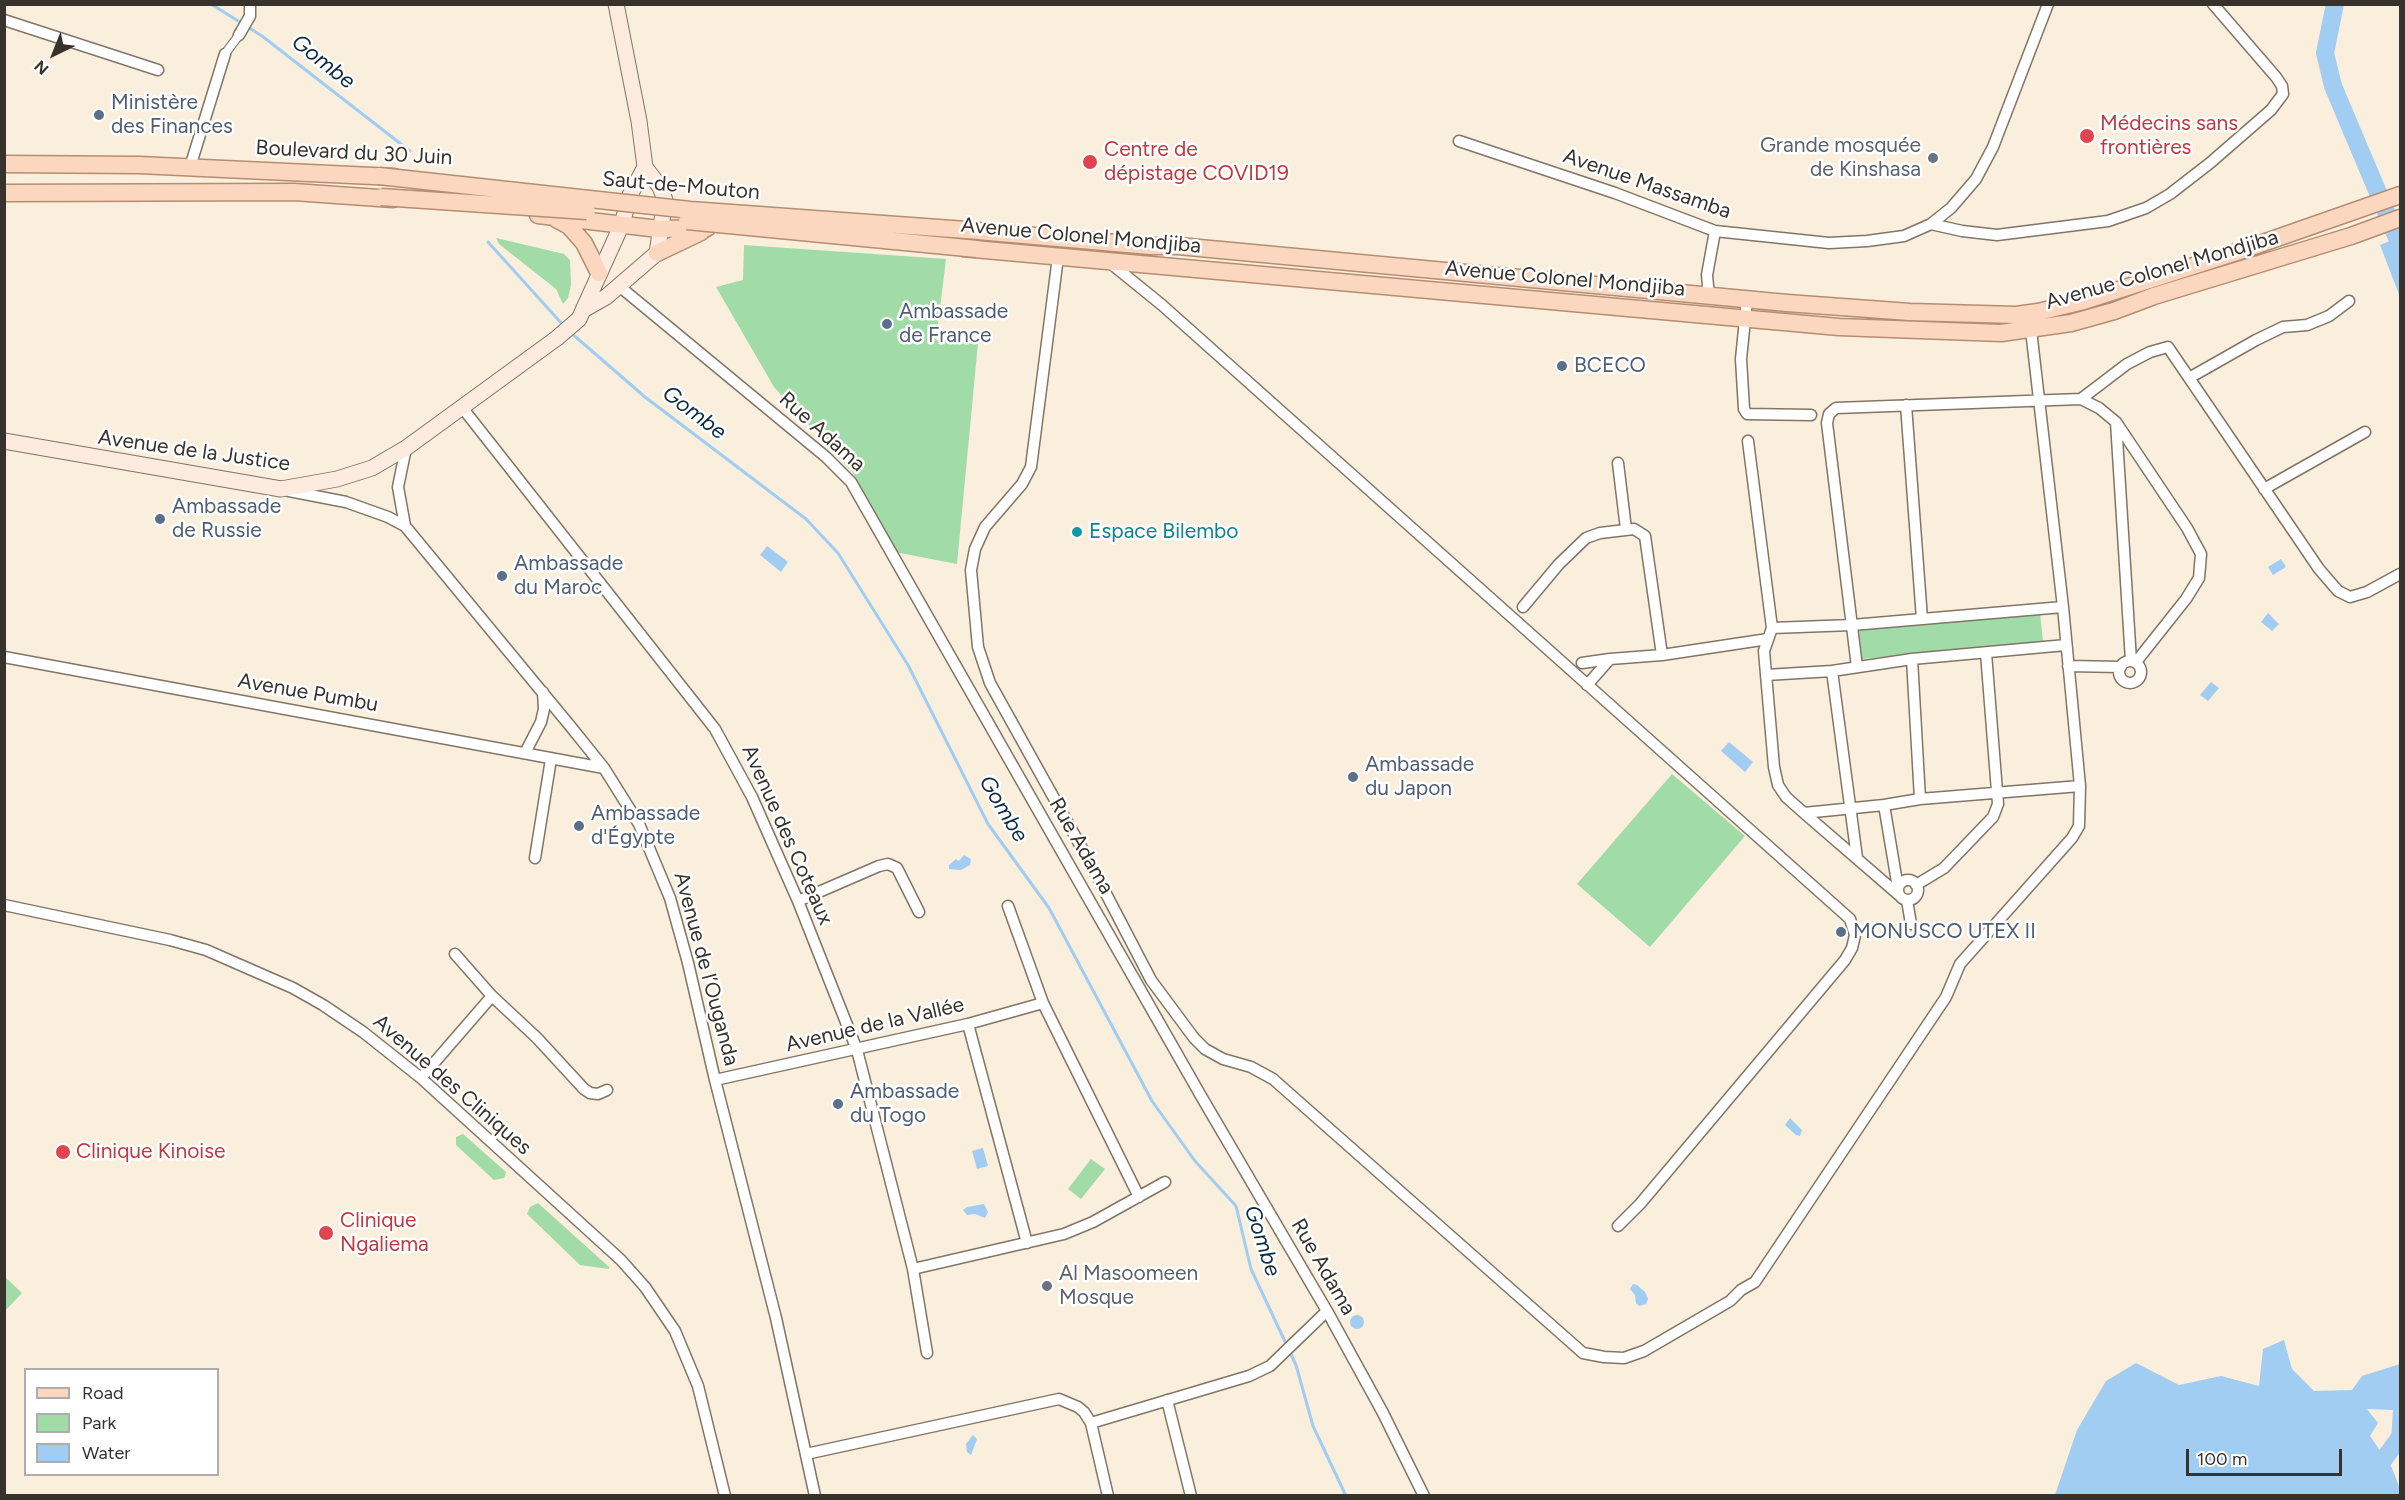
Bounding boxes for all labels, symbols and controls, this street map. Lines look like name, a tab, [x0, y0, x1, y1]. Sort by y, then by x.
north arrow	[24, 24, 84, 84]
water label: Gombe	[286, 29, 360, 95]
text: N	[30, 56, 52, 79]
place label: Ministère des Finances	[111, 90, 233, 140]
marker: Ministère des Finances	[92, 108, 106, 122]
place label: Médecins sans frontières	[2100, 111, 2238, 161]
marker: Médecins sans frontières	[2078, 127, 2096, 145]
place label: Grande mosquée de Kinshasa	[1760, 133, 1921, 183]
street label: Boulevard du 30 Juin	[255, 135, 453, 171]
place label: Centre de dépistage COVID19	[1104, 137, 1289, 187]
street label: Avenue Massamba	[1560, 143, 1734, 225]
marker: Grande mosquée de Kinshasa	[1926, 151, 1940, 165]
marker: Centre de dépistage COVID19	[1081, 153, 1099, 171]
street label: Saut-de-Mouton	[601, 167, 761, 205]
street label: Avenue Colonel Mondjiba	[960, 213, 1202, 259]
street label: Avenue Colonel Mondjiba	[2043, 225, 2281, 315]
street label: Avenue Colonel Mondjiba	[1444, 256, 1686, 302]
place label: Ambassade de France	[899, 299, 1008, 349]
marker: Ambassade de France	[880, 317, 894, 331]
place label: BCECO	[1574, 353, 1646, 379]
marker: BCECO	[1555, 359, 1569, 373]
water label: Gombe	[657, 380, 731, 446]
street label: Rue Adama	[774, 387, 870, 477]
street label: Avenue de la Justice	[96, 425, 292, 477]
place label: Ambassade de Russie	[172, 494, 281, 544]
marker: Ambassade de Russie	[153, 512, 167, 526]
place label: Espace Bilembo	[1089, 519, 1238, 545]
marker: Espace Bilembo	[1070, 525, 1084, 539]
place label: Ambassade du Maroc	[514, 551, 623, 601]
marker: Ambassade du Maroc	[495, 569, 509, 583]
street label: Avenue Pumbu	[236, 668, 380, 718]
street label: Avenue des Coteaux	[736, 741, 838, 929]
place label: Ambassade du Japon	[1365, 752, 1474, 802]
marker: Ambassade du Japon	[1346, 770, 1360, 784]
water label: Gombe	[973, 771, 1033, 847]
street label: Rue Adama	[1043, 793, 1119, 899]
place label: Ambassade d'Égypte	[591, 801, 700, 851]
marker: Ambassade d'Égypte	[572, 819, 586, 833]
street label: Avenue de l’Ouganda	[668, 869, 744, 1069]
place label: MONUSCO UTEX II	[1853, 919, 2036, 945]
marker: MONUSCO UTEX II	[1834, 925, 1848, 939]
street label: Avenue de la Vallée	[783, 992, 967, 1058]
street label: Avenue des Cliniques	[368, 1009, 536, 1161]
place label: Ambassade du Togo	[850, 1079, 959, 1129]
marker: Ambassade du Togo	[831, 1097, 845, 1111]
place label: Clinique Kinoise	[76, 1139, 225, 1165]
marker: Clinique Kinoise	[54, 1143, 72, 1161]
water label: Gombe	[1238, 1202, 1286, 1280]
place label: Clinique Ngaliema	[340, 1208, 429, 1258]
street label: Rue Adama	[1285, 1214, 1361, 1320]
marker: Clinique Ngaliema	[317, 1224, 335, 1242]
place label: Al Masoomeen Mosque	[1059, 1261, 1198, 1311]
marker: Al Masoomeen Mosque	[1040, 1279, 1054, 1293]
legend	[24, 1368, 219, 1476]
text: Road	[82, 1382, 123, 1404]
text: Park	[82, 1412, 116, 1434]
scale bar	[2189, 1437, 2345, 1475]
text: Water	[82, 1442, 130, 1464]
text: 100 m	[2197, 1448, 2247, 1470]

